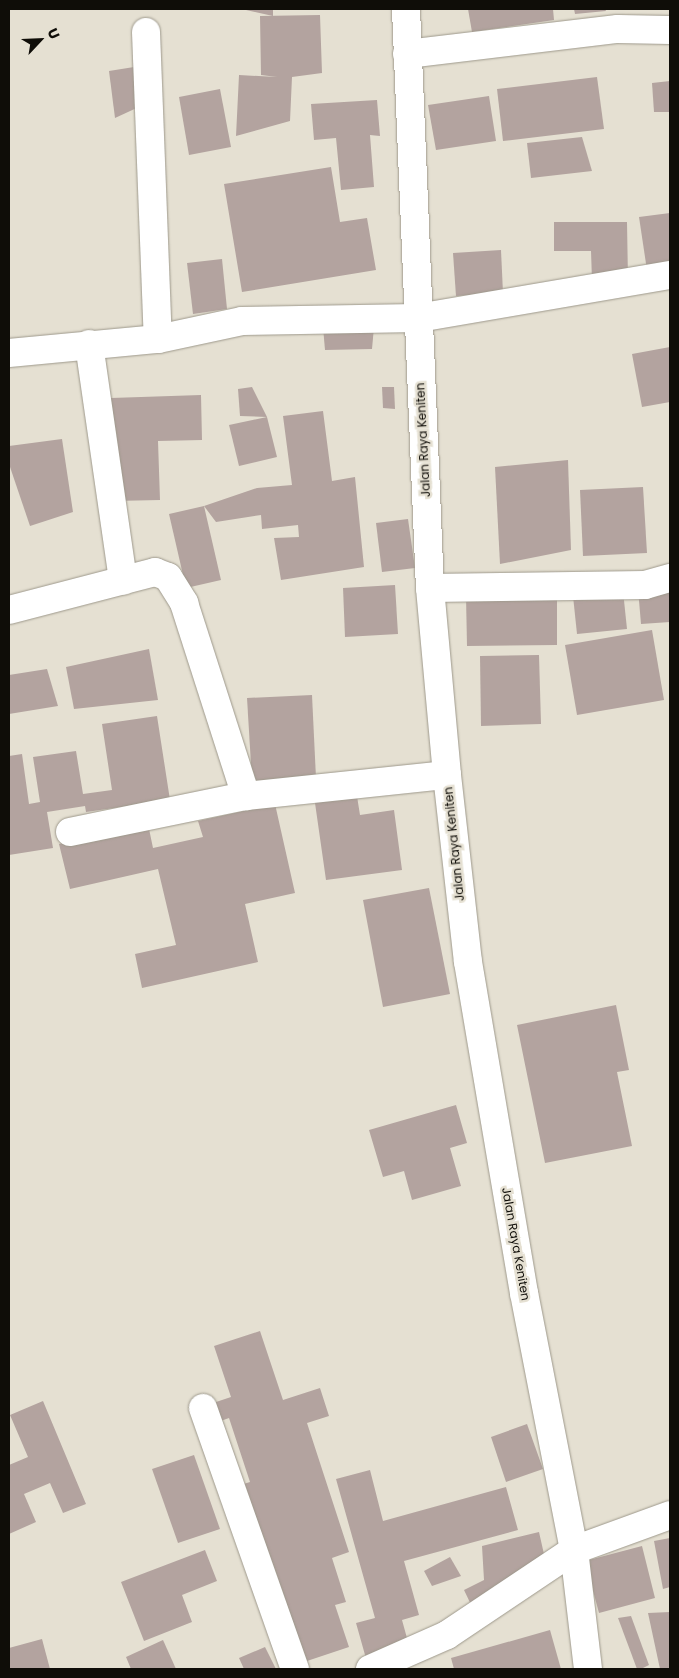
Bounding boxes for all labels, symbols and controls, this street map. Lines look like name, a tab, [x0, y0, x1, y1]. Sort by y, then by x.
north arrow	[15, 15, 65, 65]
text: U	[42, 25, 65, 42]
street label: Jalan Raya Keniten	[413, 382, 433, 498]
street label: Jalan Raya Keniten	[441, 786, 467, 902]
street label: Jalan Raya Keniten	[499, 1186, 533, 1302]

